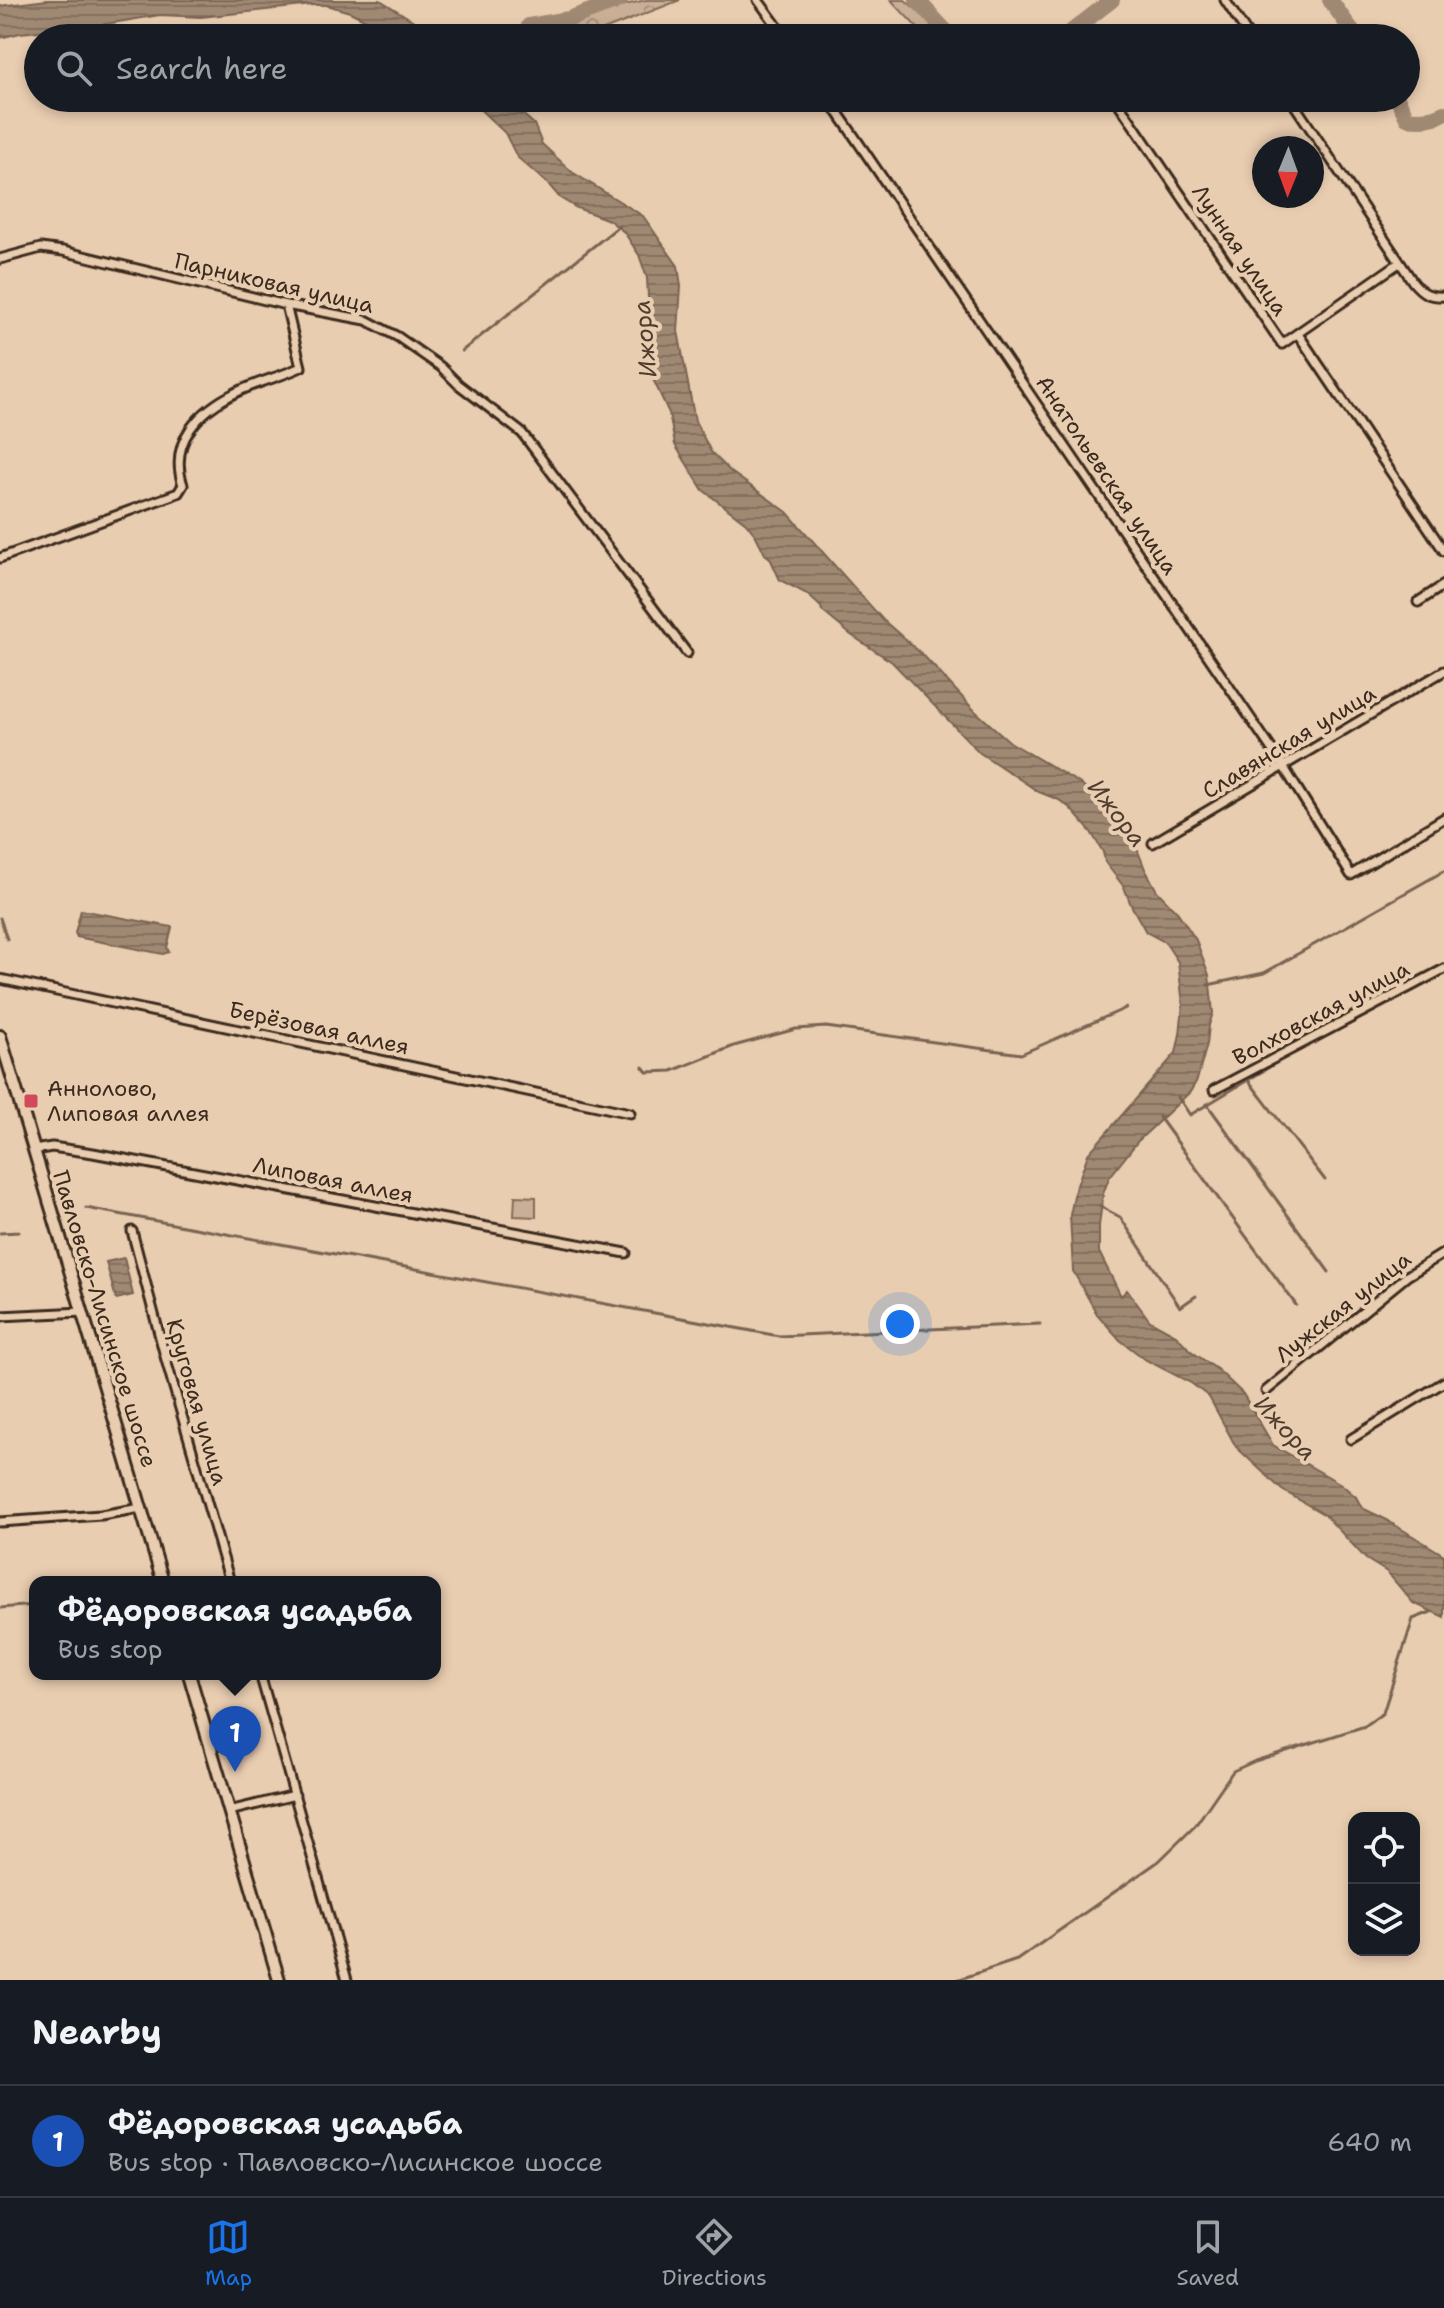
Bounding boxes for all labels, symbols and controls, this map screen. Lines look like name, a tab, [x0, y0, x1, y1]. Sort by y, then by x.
search box	[24, 24, 1420, 112]
icon: search	[52, 46, 96, 90]
text: Search here	[116, 48, 287, 89]
north arrow	[1252, 136, 1324, 208]
street label: Лунная улица	[1185, 179, 1295, 322]
street label: Парниковая улица	[172, 246, 377, 320]
water label: Ижора	[626, 299, 664, 379]
street label: Анатольевская улица	[1029, 370, 1185, 581]
street label: Славянская улица	[1197, 679, 1381, 805]
water label: Ижора	[1080, 772, 1154, 854]
street label: Волховская улица	[1228, 954, 1415, 1072]
street label: Берёзовая аллея	[226, 995, 412, 1061]
place label: Аннолово, Липовая аллея	[47, 1074, 210, 1128]
marker: Аннолово, Липовая аллея	[22, 1092, 40, 1110]
street label: Липовая аллея	[250, 1150, 416, 1210]
street label: Павловско-Лисинское шоссе	[46, 1167, 164, 1471]
street label: Лужская улица	[1269, 1245, 1417, 1369]
your location	[880, 1304, 920, 1344]
street label: Круговая улица	[159, 1315, 235, 1489]
water label: Ижора	[1247, 1388, 1323, 1468]
popup	[29, 1576, 441, 1680]
text: Фёдоровская усадьба	[58, 1590, 412, 1631]
text: Bus stop	[58, 1631, 163, 1666]
pin: 1	[209, 1706, 261, 1772]
map controls	[1348, 1812, 1420, 1956]
button: locate	[1348, 1812, 1420, 1884]
button: layers	[1348, 1884, 1420, 1956]
text: Nearby	[32, 2009, 162, 2055]
text: Фёдоровская усадьба	[108, 2103, 462, 2144]
text: 1	[52, 2124, 64, 2159]
text: 640 m	[1327, 2124, 1412, 2159]
text: Bus stop · Павловско-Лисинское шоссе	[108, 2144, 603, 2179]
tab: Map	[205, 2215, 252, 2292]
tab: Directions	[662, 2215, 767, 2292]
tab: Saved	[1177, 2215, 1239, 2292]

